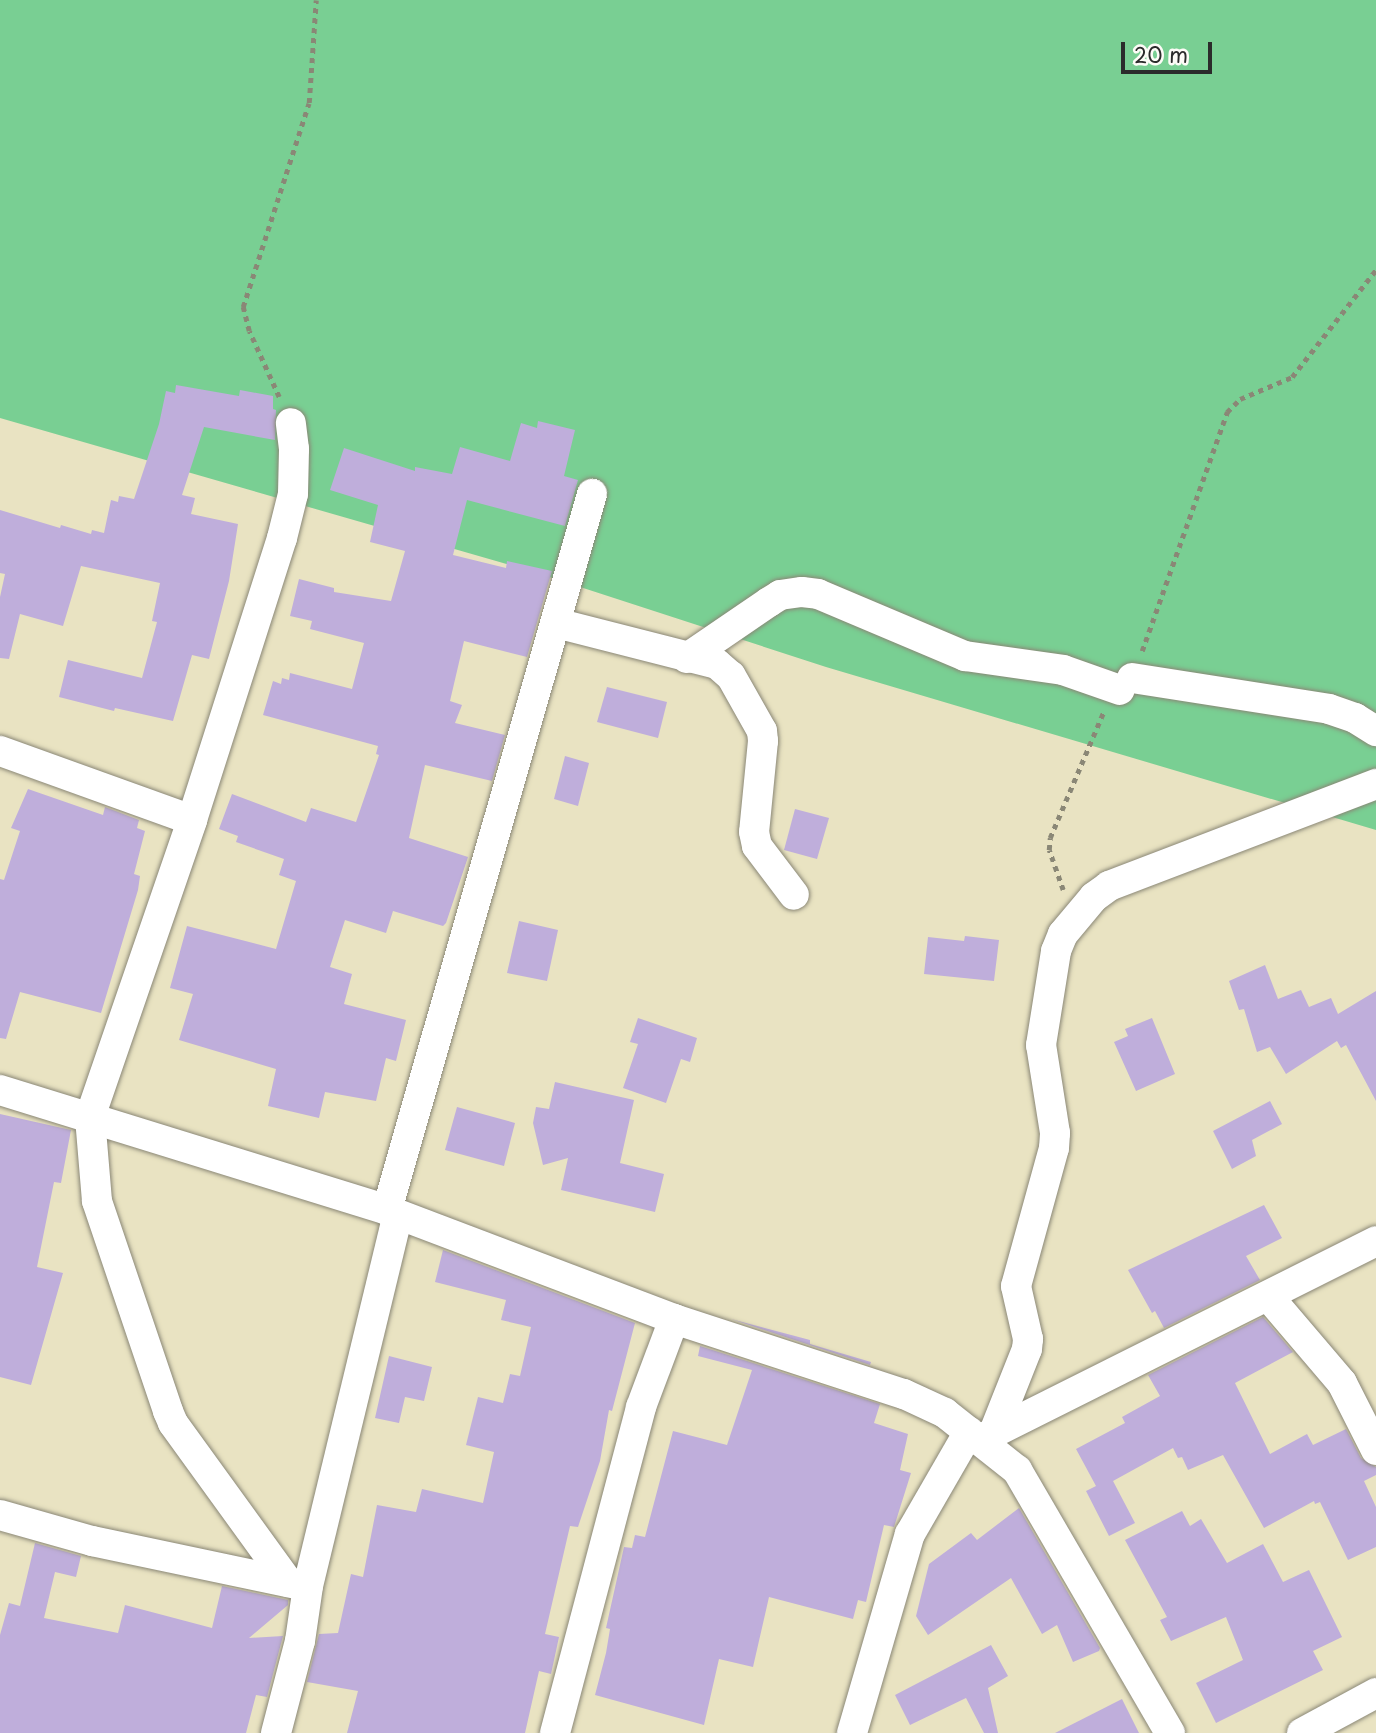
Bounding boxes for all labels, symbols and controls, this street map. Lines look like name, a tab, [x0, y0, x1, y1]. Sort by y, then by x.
scale bar	[1124, 28, 1215, 72]
text: 20 m	[1134, 38, 1188, 70]

